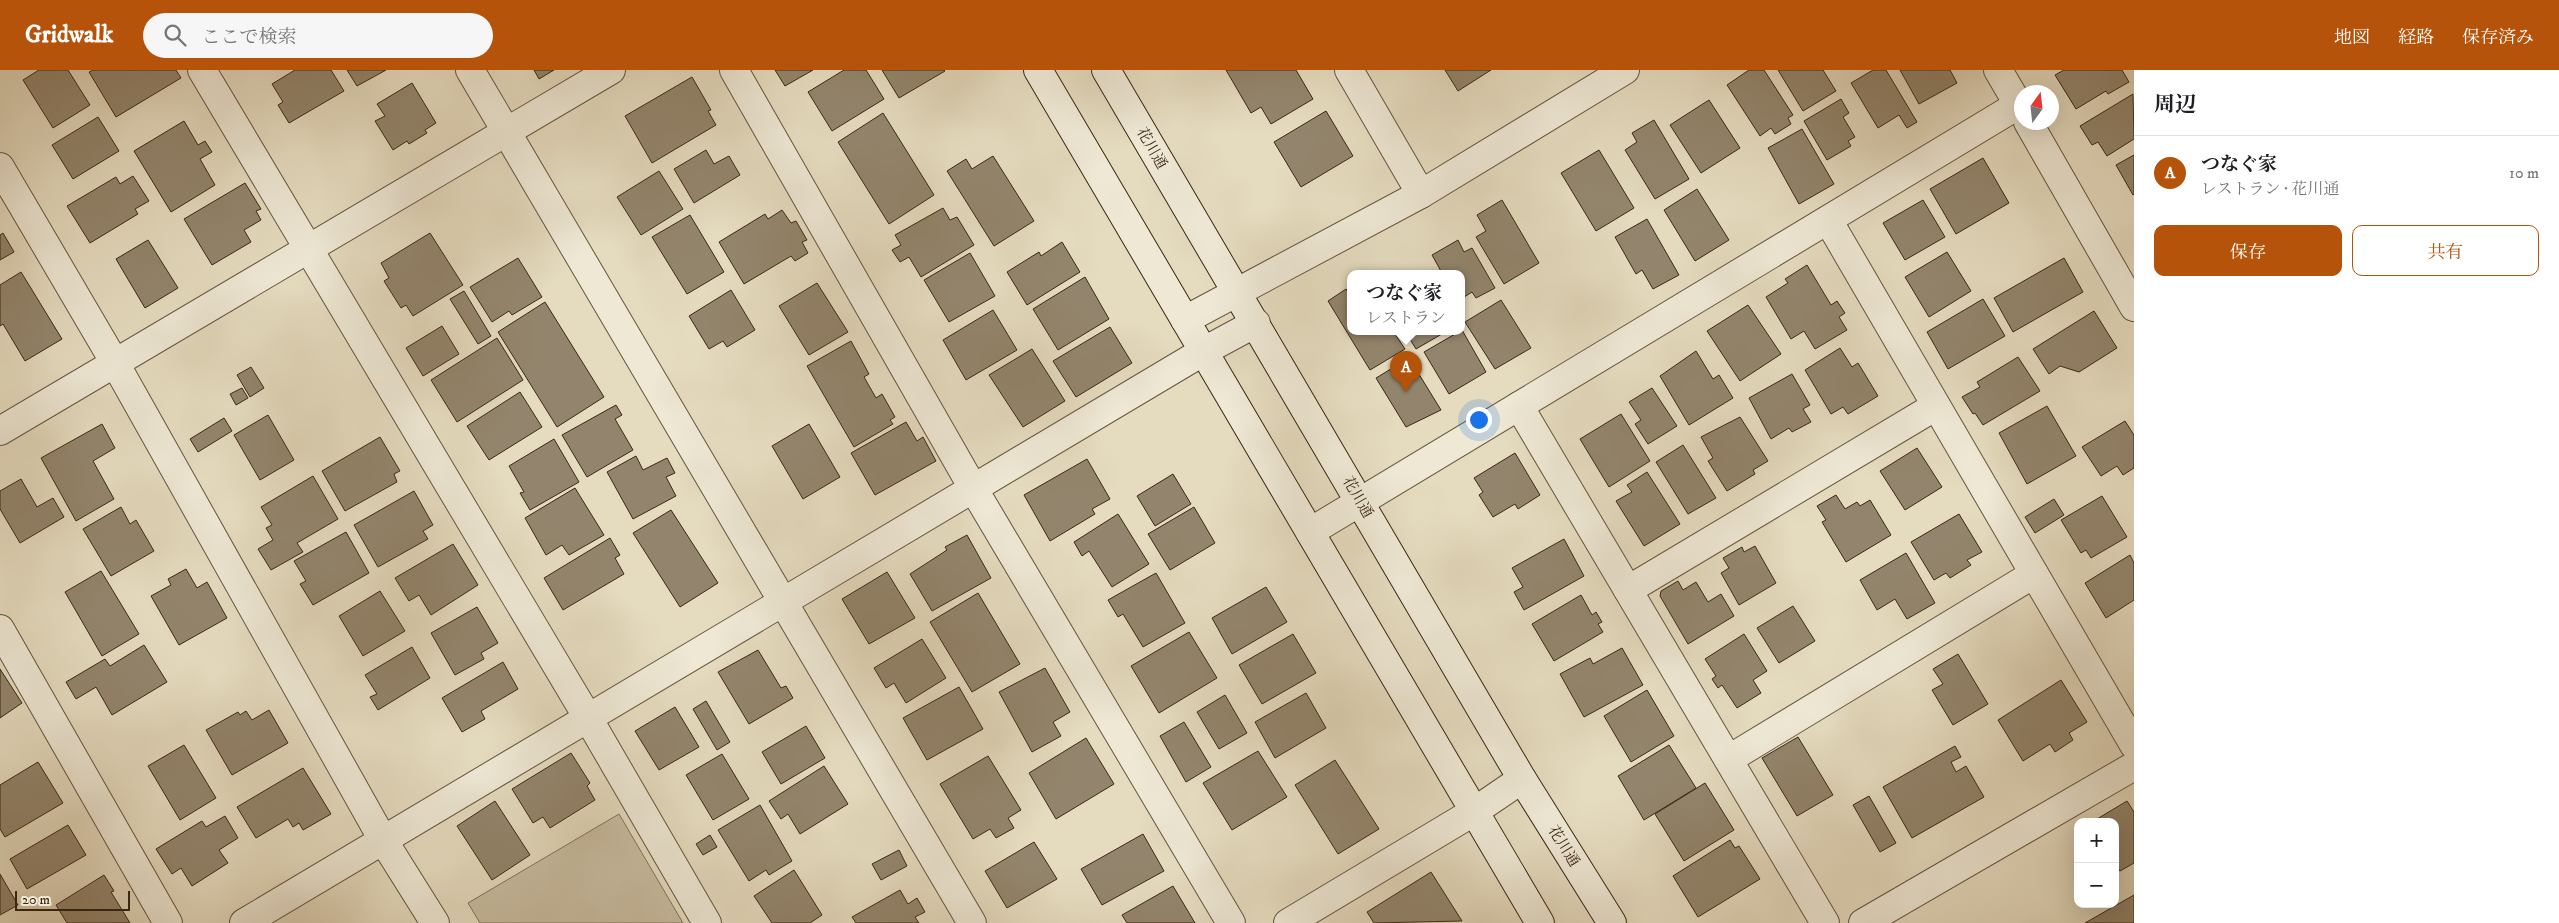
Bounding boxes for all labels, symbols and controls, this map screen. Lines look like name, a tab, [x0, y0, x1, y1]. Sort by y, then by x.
search box	[143, 13, 493, 58]
text: Gridwalk	[25, 20, 113, 50]
icon: search	[161, 21, 189, 49]
text: ここで検索	[201, 26, 296, 49]
text: 地図	[2334, 27, 2370, 49]
text: 経路	[2398, 27, 2434, 49]
text: 保存済み	[2462, 27, 2534, 49]
north arrow	[2014, 85, 2059, 130]
text: 周辺	[2154, 92, 2196, 118]
street label: 花川通	[1132, 124, 1171, 172]
text: つなぐ家	[2201, 153, 2277, 176]
text: A	[2165, 163, 2175, 183]
text: 10 m	[2509, 163, 2539, 183]
text: レストラン · 花川通	[2201, 179, 2339, 199]
button: 保存	[2154, 225, 2342, 276]
button: 共有	[2352, 225, 2539, 276]
popup	[1347, 270, 1465, 335]
text: つなぐ家	[1366, 282, 1442, 305]
text: レストラン	[1366, 308, 1446, 328]
pin: A	[1390, 351, 1422, 392]
your location	[1466, 407, 1492, 433]
street label: 花川通	[1338, 473, 1377, 521]
map controls	[2074, 818, 2119, 908]
button: +	[2074, 818, 2119, 863]
street label: 花川通	[1544, 822, 1584, 870]
button: −	[2074, 863, 2119, 908]
scale bar	[15, 888, 130, 911]
text: 20 m	[22, 891, 50, 909]

